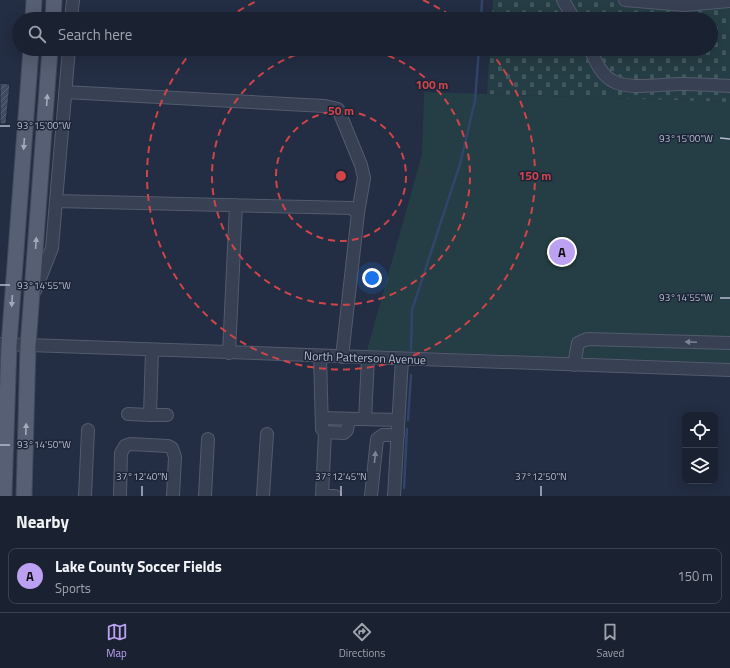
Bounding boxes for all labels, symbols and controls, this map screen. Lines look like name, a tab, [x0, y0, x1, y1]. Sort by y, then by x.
search box	[12, 12, 718, 56]
icon: search	[26, 23, 48, 45]
text: Search here	[58, 23, 132, 46]
text: 100 m	[416, 75, 448, 94]
one-way arrow	[43, 94, 50, 106]
text: 50 m	[328, 101, 354, 120]
text: 93°15'00"W	[17, 118, 71, 133]
text: 93°15'00"W	[659, 131, 713, 146]
one-way arrow	[20, 138, 27, 150]
text: 150 m	[519, 166, 551, 185]
centre of rings	[334, 169, 348, 183]
one-way arrow	[33, 237, 40, 249]
pin: A	[549, 237, 575, 267]
your location	[362, 268, 382, 288]
text: 93°14'55"W	[17, 278, 71, 293]
text: 93°14'55"W	[659, 290, 713, 305]
one-way arrow	[9, 295, 16, 307]
one-way arrow	[684, 339, 697, 345]
street label: North Patterson Avenue	[304, 346, 426, 369]
map controls	[682, 412, 718, 484]
button: locate	[682, 412, 718, 448]
one-way arrow	[22, 423, 29, 435]
text: 93°14'50"W	[17, 437, 71, 452]
button: layers	[682, 448, 718, 484]
one-way arrow	[372, 451, 378, 463]
text: 37°12'40"N	[116, 469, 168, 484]
text: 37°12'45"N	[315, 469, 367, 484]
text: 37°12'50"N	[515, 469, 567, 484]
text: Nearby	[16, 509, 69, 535]
text: Lake County Soccer Fields	[55, 555, 222, 578]
text: A	[26, 566, 34, 586]
text: 150 m	[677, 566, 713, 586]
text: Sports	[55, 578, 91, 598]
tab: Map	[106, 621, 128, 661]
tab: Directions	[339, 621, 385, 661]
tab: Saved	[596, 621, 624, 661]

